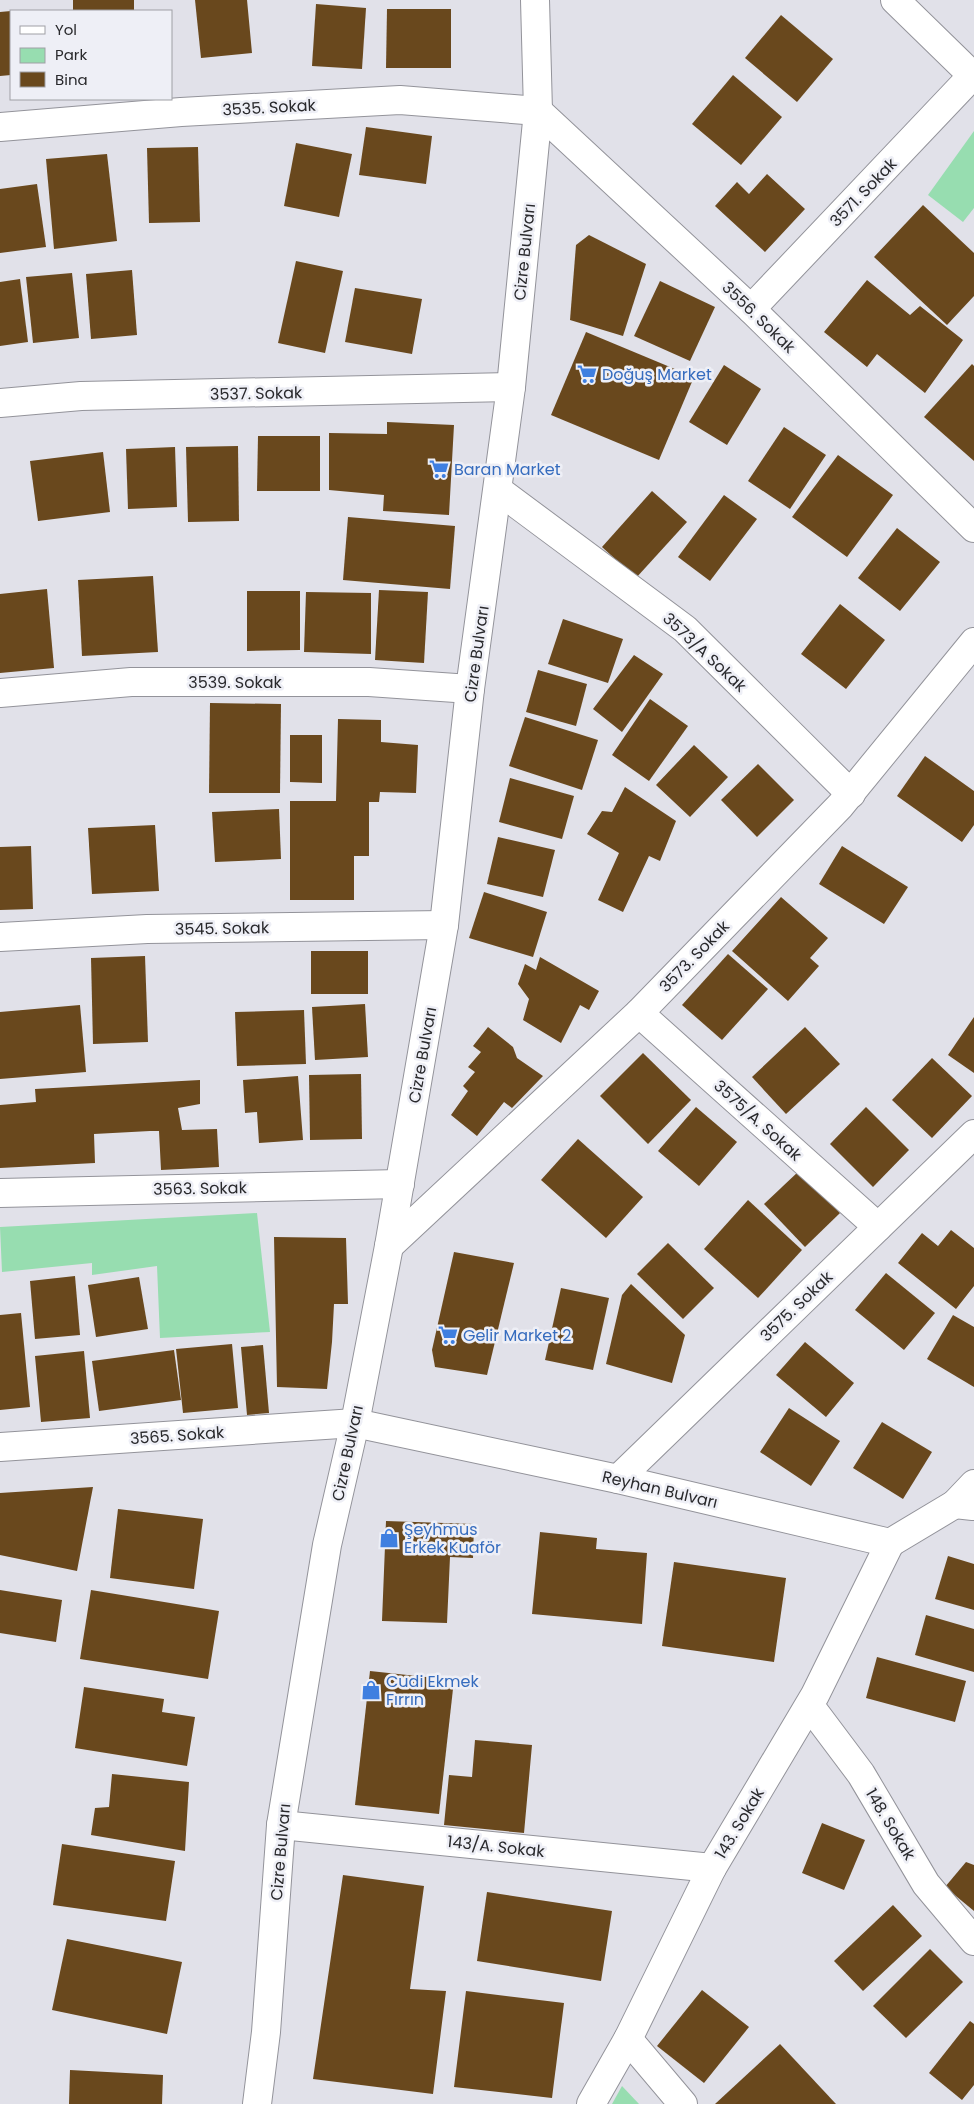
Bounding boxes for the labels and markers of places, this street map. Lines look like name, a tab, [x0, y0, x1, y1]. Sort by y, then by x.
supermarket icon: Doğuş Market	[576, 363, 598, 385]
place label: Doğuş Market	[602, 363, 712, 386]
supermarket icon: Baran Market	[428, 458, 450, 480]
place label: Baran Market	[454, 458, 561, 481]
supermarket icon: Gelir Market 2	[437, 1324, 459, 1346]
place label: Gelir Market 2	[463, 1324, 572, 1347]
place label: Şeyhmus Erkek Kuaför	[404, 1518, 501, 1559]
shop icon: Şeyhmus Erkek Kuaför	[378, 1527, 400, 1549]
place label: Cudi Ekmek Fırrın	[386, 1670, 479, 1711]
shop icon: Cudi Ekmek Fırrın	[360, 1679, 382, 1701]

